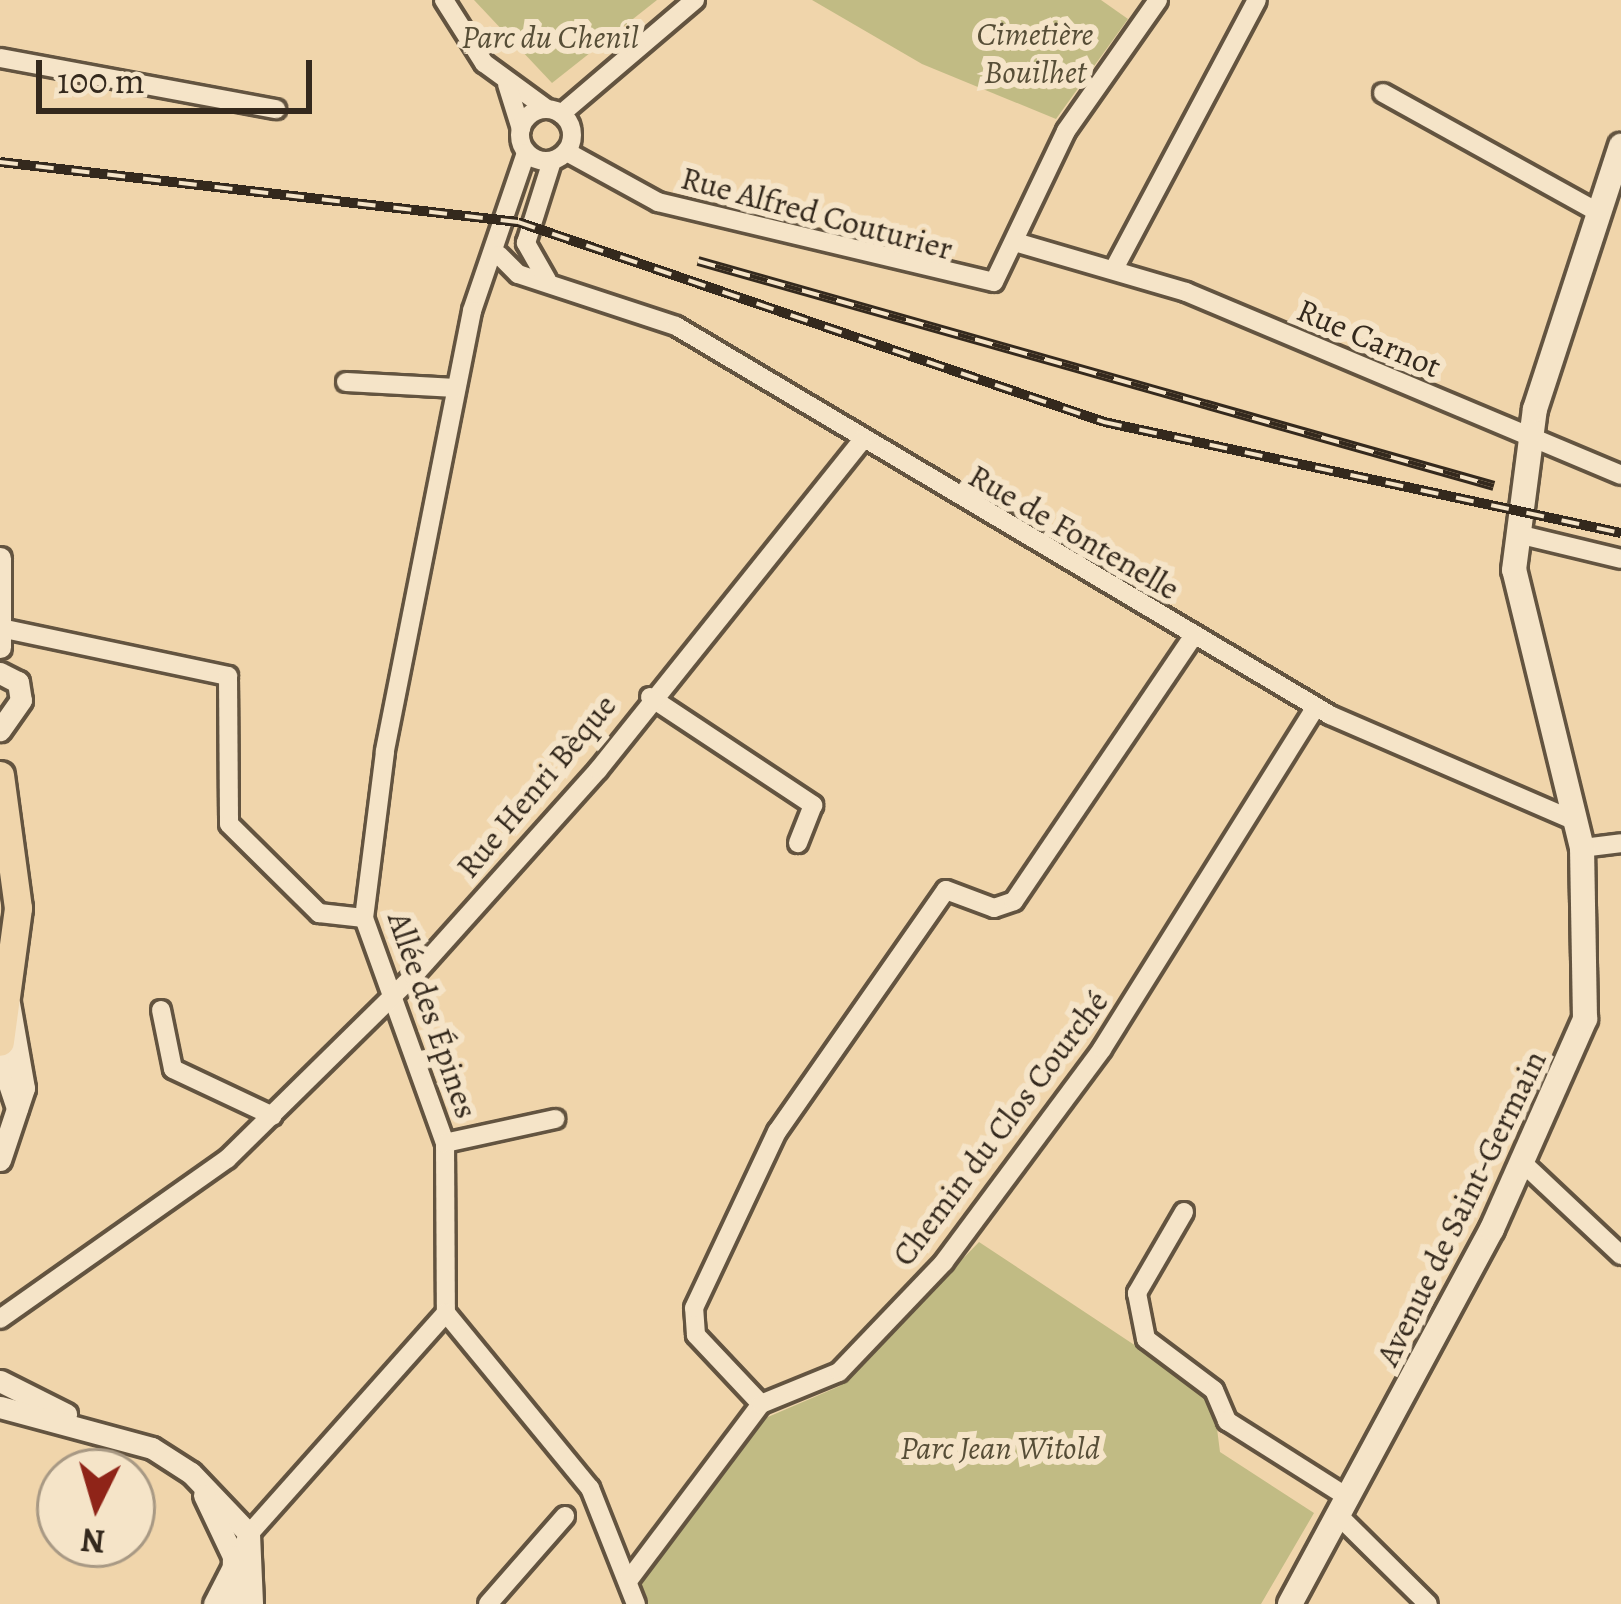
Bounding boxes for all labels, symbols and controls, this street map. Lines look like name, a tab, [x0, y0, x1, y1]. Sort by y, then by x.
park label: Cimetière Bouilhet	[977, 14, 1093, 92]
park label: Parc du Chenil	[461, 17, 639, 57]
scale bar	[42, 36, 318, 110]
text: 100 m	[57, 56, 145, 105]
street label: Rue Alfred Couturier	[677, 158, 957, 268]
street label: Rue Carnot	[1291, 290, 1447, 386]
street label: Rue de Fontenelle	[962, 456, 1186, 608]
street label: Rue Henri Bèque	[448, 686, 624, 886]
street label: Allée des Épines	[379, 907, 487, 1123]
street label: Chemin du Clos Courché	[884, 983, 1116, 1273]
street label: Avenue de Saint-Germain	[1367, 1044, 1555, 1372]
park label: Parc Jean Witold	[900, 1428, 1100, 1468]
north arrow	[36, 1448, 156, 1568]
text: N	[79, 1518, 107, 1565]

